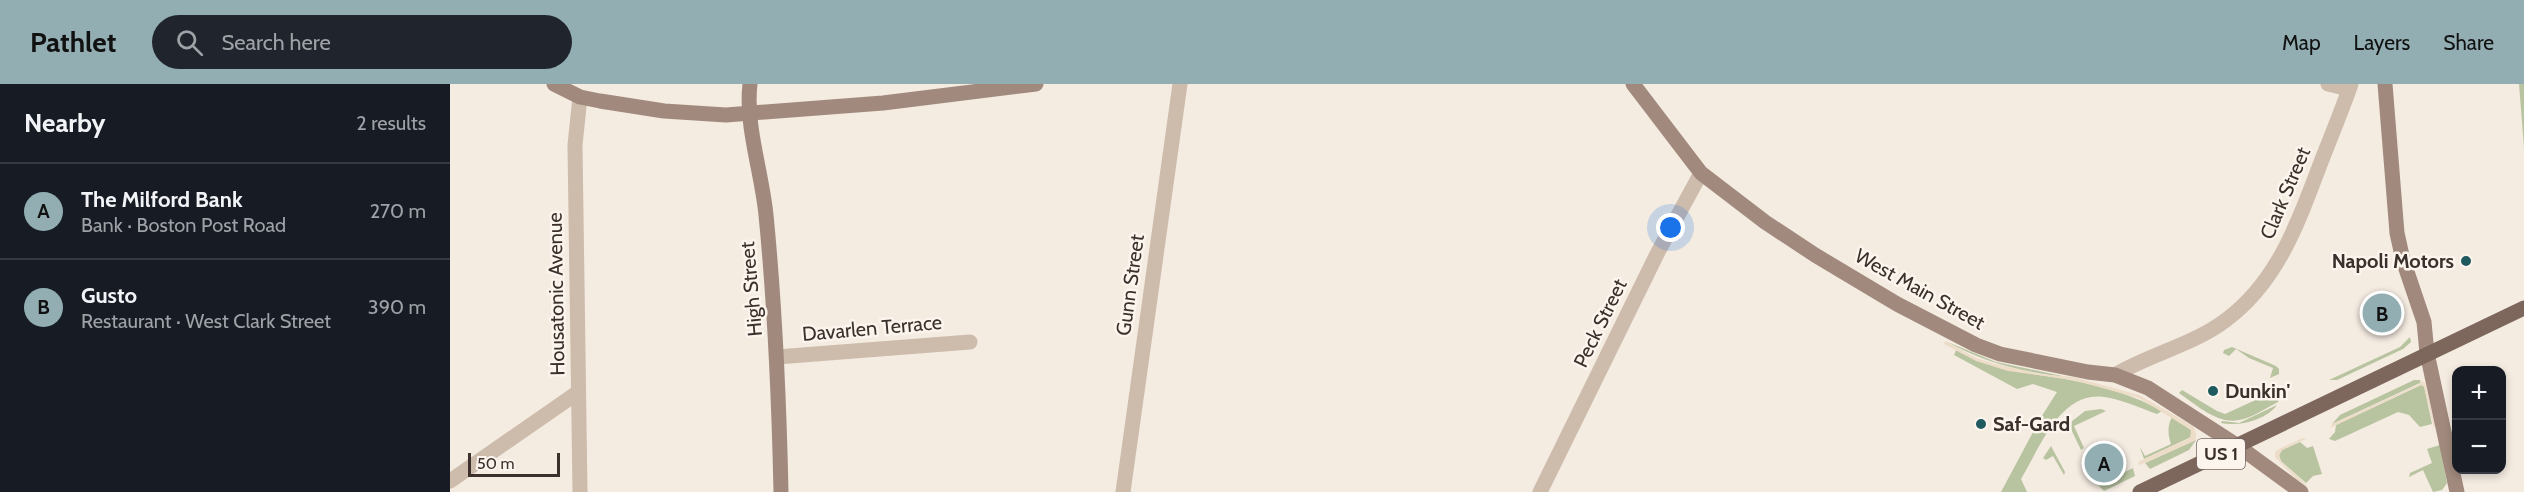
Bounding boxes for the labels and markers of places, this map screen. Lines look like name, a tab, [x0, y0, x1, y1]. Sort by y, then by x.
place label: Napoli Motors	[2332, 249, 2454, 273]
marker: Napoli Motors	[2459, 254, 2473, 268]
pin: B	[2362, 290, 2402, 336]
place label: Dunkin'	[2225, 379, 2291, 403]
marker: Dunkin'	[2206, 384, 2220, 398]
place label: Saf-Gard	[1993, 412, 2070, 436]
marker: Saf-Gard	[1974, 417, 1988, 431]
pin: A	[2084, 440, 2124, 485]

